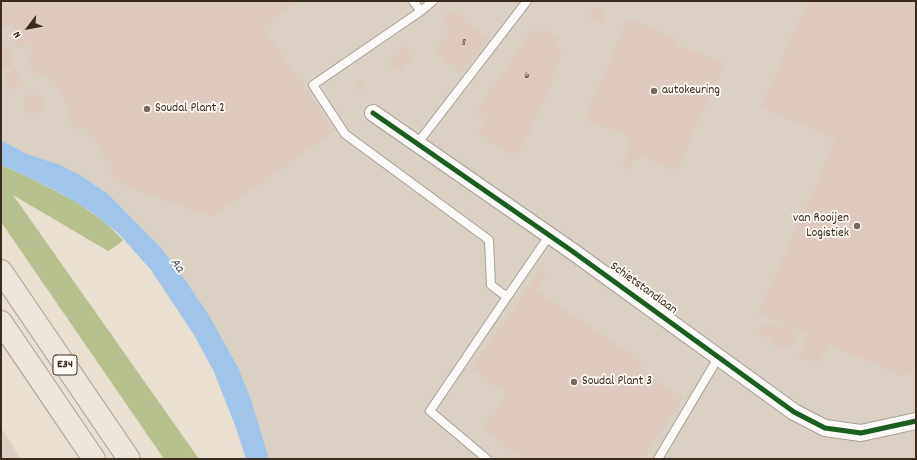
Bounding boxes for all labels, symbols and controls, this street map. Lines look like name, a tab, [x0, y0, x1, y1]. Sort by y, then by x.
north arrow	[8, 8, 48, 48]
text: N	[10, 28, 26, 41]
house number: 8	[462, 36, 466, 50]
house number: 6	[524, 69, 530, 83]
place label: autokeuring	[662, 83, 720, 99]
marker: autokeuring	[649, 86, 659, 96]
place label: Soudal Plant 2	[155, 101, 225, 117]
marker: Soudal Plant 2	[142, 104, 152, 114]
place label: van Rooijen Logistiek	[793, 211, 849, 242]
marker: van Rooijen Logistiek	[852, 221, 862, 231]
water label: Aa	[165, 255, 187, 277]
street label: Schietstandlaan	[606, 259, 680, 319]
road number: E34	[53, 355, 77, 375]
place label: Soudal Plant 3	[582, 374, 652, 390]
marker: Soudal Plant 3	[569, 377, 579, 387]

